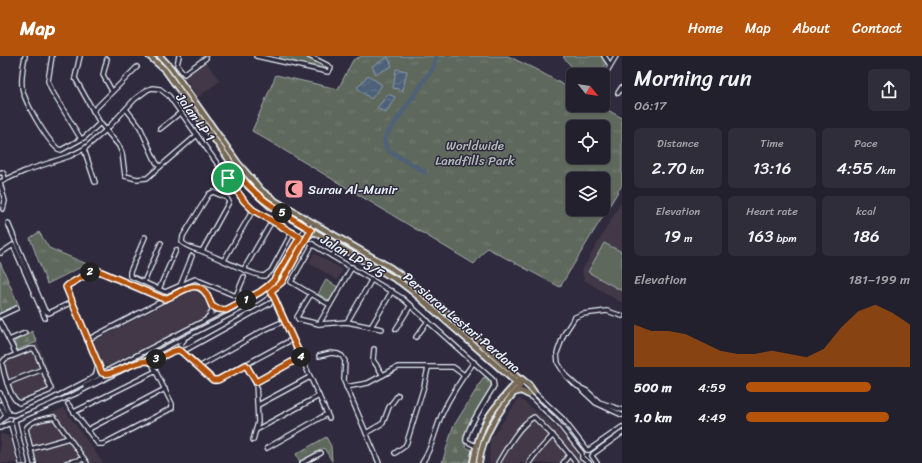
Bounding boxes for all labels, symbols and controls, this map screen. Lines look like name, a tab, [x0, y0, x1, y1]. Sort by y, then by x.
text: Map	[20, 12, 55, 45]
text: Home	[688, 16, 723, 41]
text: Map	[745, 16, 771, 41]
text: About	[793, 16, 830, 41]
text: Contact	[852, 16, 902, 41]
text: Morning run	[634, 59, 752, 98]
north arrow	[566, 68, 610, 112]
map controls	[566, 68, 610, 216]
button: share	[868, 69, 910, 111]
street label: Jalan LP 1	[169, 87, 222, 147]
text: 06:17	[634, 94, 667, 117]
button: locate	[566, 120, 610, 164]
park label: Worldwide Landfills Park	[435, 134, 515, 172]
text: Distance	[657, 134, 699, 153]
text: Time	[760, 134, 784, 153]
text: Pace	[854, 134, 878, 153]
text: 2.70	[652, 153, 687, 183]
text: 13:16	[753, 153, 791, 183]
text: 4:55	[836, 153, 873, 183]
pin	[211, 161, 245, 195]
text: km	[687, 161, 704, 180]
text: /km	[873, 161, 896, 180]
icon: arrive	[217, 167, 239, 189]
button: layers	[566, 172, 610, 216]
mosque icon: Surau Al-Munir	[283, 178, 305, 200]
place label: Surau Al-Munir	[308, 178, 398, 201]
text: Elevation	[656, 202, 700, 221]
text: Heart rate	[746, 202, 798, 221]
text: kcal	[856, 202, 876, 221]
pin: 5	[272, 203, 292, 223]
text: 5	[279, 203, 285, 222]
text: 19	[663, 221, 681, 251]
text: 163	[747, 221, 774, 251]
text: 186	[852, 221, 880, 251]
street label: Jalan LP 3/5	[315, 228, 389, 285]
text: m	[681, 229, 693, 248]
text: bpm	[774, 229, 797, 248]
pin: 2	[80, 262, 100, 282]
text: 2	[87, 262, 93, 281]
street label: Persiaran Lestari Perdana	[398, 266, 526, 379]
text: Elevation	[634, 268, 687, 291]
text: 181–199 m	[849, 268, 910, 291]
pin: 1	[236, 290, 256, 310]
text: 1	[244, 290, 248, 309]
pin: 4	[291, 347, 311, 367]
text: 4	[298, 347, 304, 366]
pin: 3	[146, 349, 166, 369]
text: 3	[153, 349, 159, 368]
text: 500 m	[634, 376, 672, 399]
text: 4:59	[698, 376, 726, 399]
text: 1.0 km	[634, 406, 672, 429]
text: 4:49	[698, 406, 726, 429]

